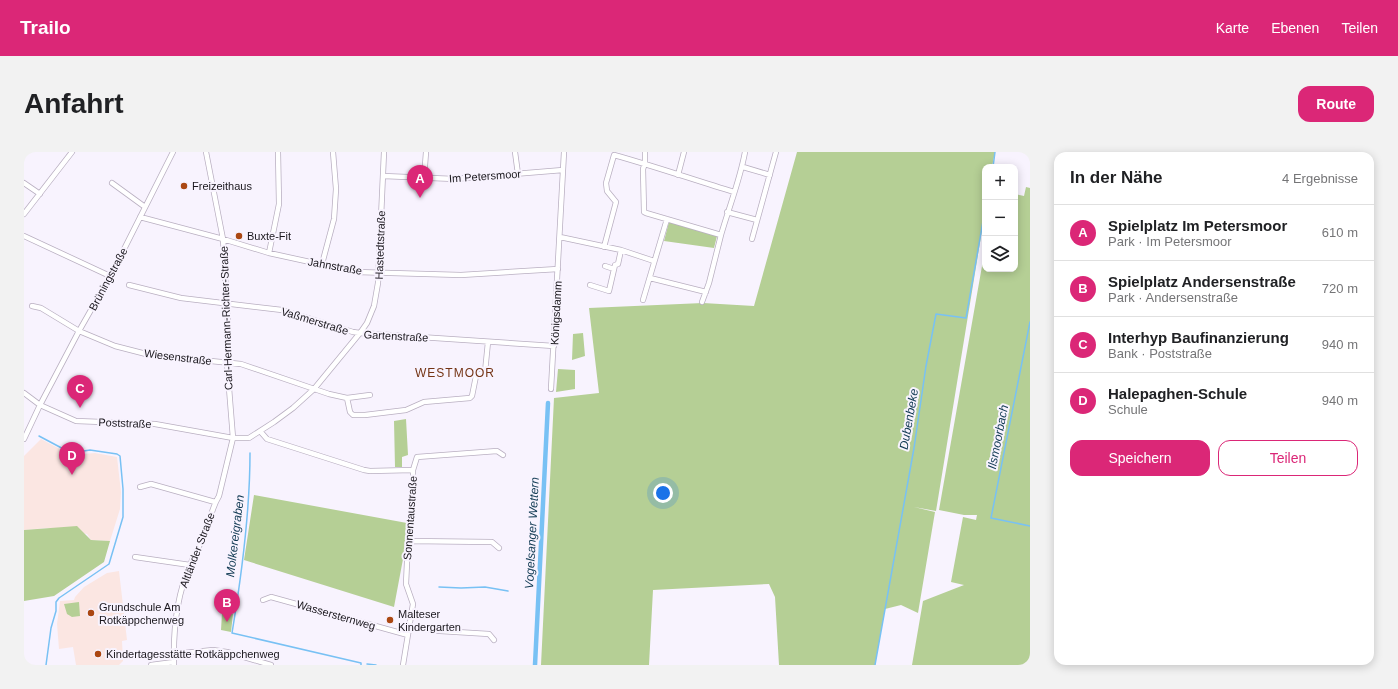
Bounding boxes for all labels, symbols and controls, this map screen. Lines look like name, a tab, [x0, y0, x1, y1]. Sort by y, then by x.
text: Trailo	[20, 17, 71, 38]
text: Karte	[1216, 20, 1249, 36]
text: Ebenen	[1271, 20, 1319, 36]
text: Teilen	[1341, 20, 1378, 36]
button: Route	[1298, 86, 1374, 122]
text: Anfahrt	[24, 88, 124, 119]
map controls	[982, 164, 1018, 272]
button: +	[982, 164, 1018, 200]
pin: A	[407, 165, 433, 198]
street label: Im Petersmoor	[449, 167, 522, 185]
text: In der Nähe	[1070, 168, 1163, 187]
text: 4 Ergebnisse	[1282, 171, 1358, 186]
place label: Freizeithaus	[192, 180, 252, 192]
marker: Freizeithaus	[179, 181, 189, 191]
button: −	[982, 200, 1018, 236]
street label: Hastedtstraße	[373, 210, 387, 280]
text: Spielplatz Im Petersmoor	[1108, 217, 1287, 234]
text: A	[1078, 225, 1088, 240]
text: 610 m	[1322, 225, 1358, 240]
place label: Buxte-Fit	[247, 230, 291, 242]
marker: Buxte-Fit	[234, 231, 244, 241]
text: Park · Im Petersmoor	[1108, 234, 1232, 249]
button: layers	[982, 236, 1018, 272]
street label: Brüningstraße	[86, 246, 130, 312]
street label: Carl-Hermann-Richter-Straße	[217, 246, 235, 390]
street label: Jahnstraße	[307, 255, 363, 277]
text: Spielplatz Andersenstraße	[1108, 273, 1296, 290]
street label: Königsdamm	[548, 281, 564, 345]
text: B	[1078, 281, 1088, 296]
text: 720 m	[1322, 281, 1358, 296]
text: Park · Andersenstraße	[1108, 290, 1238, 305]
street label: Vaßmerstraße	[280, 305, 350, 337]
street label: Gartenstraße	[363, 328, 429, 344]
text: Interhyp Baufinanzierung	[1108, 329, 1289, 346]
text: C	[1078, 337, 1088, 352]
text: 940 m	[1322, 337, 1358, 352]
text: Bank · Poststraße	[1108, 346, 1212, 361]
street label: Wiesenstraße	[144, 347, 212, 367]
district label: WESTMOOR	[415, 366, 495, 380]
pin: C	[67, 375, 93, 408]
text: Halepaghen-Schule	[1108, 385, 1247, 402]
water label: Dubenbeke	[897, 387, 921, 450]
text: D	[1078, 393, 1088, 408]
text: 940 m	[1322, 393, 1358, 408]
text: Schule	[1108, 402, 1148, 417]
water label: Ilsmoorbach	[985, 403, 1011, 470]
street label: Poststraße	[98, 416, 152, 430]
button: Speichern	[1070, 440, 1210, 476]
button: Teilen	[1218, 440, 1358, 476]
pin: D	[59, 442, 85, 475]
street label: Sonnentaustraße	[401, 475, 419, 561]
water label: Vogelsanger Wettern	[522, 476, 542, 589]
your location	[653, 483, 673, 503]
water label: Molkereigraben	[223, 494, 247, 578]
street label: Altländer Straße	[177, 511, 217, 589]
pin: B	[214, 589, 240, 622]
street label: Wassersternweg	[295, 598, 377, 632]
place label: Grundschule Am Rotkäppchenweg	[99, 601, 184, 626]
marker: Grundschule Am Rotkäppchenweg	[86, 608, 96, 618]
place label: Malteser Kindergarten	[398, 608, 461, 633]
marker: Malteser Kindergarten	[385, 615, 395, 625]
place label: Kindertagesstätte Rotkäppchenweg	[106, 648, 280, 660]
marker: Kindertagesstätte Rotkäppchenweg	[93, 649, 103, 659]

